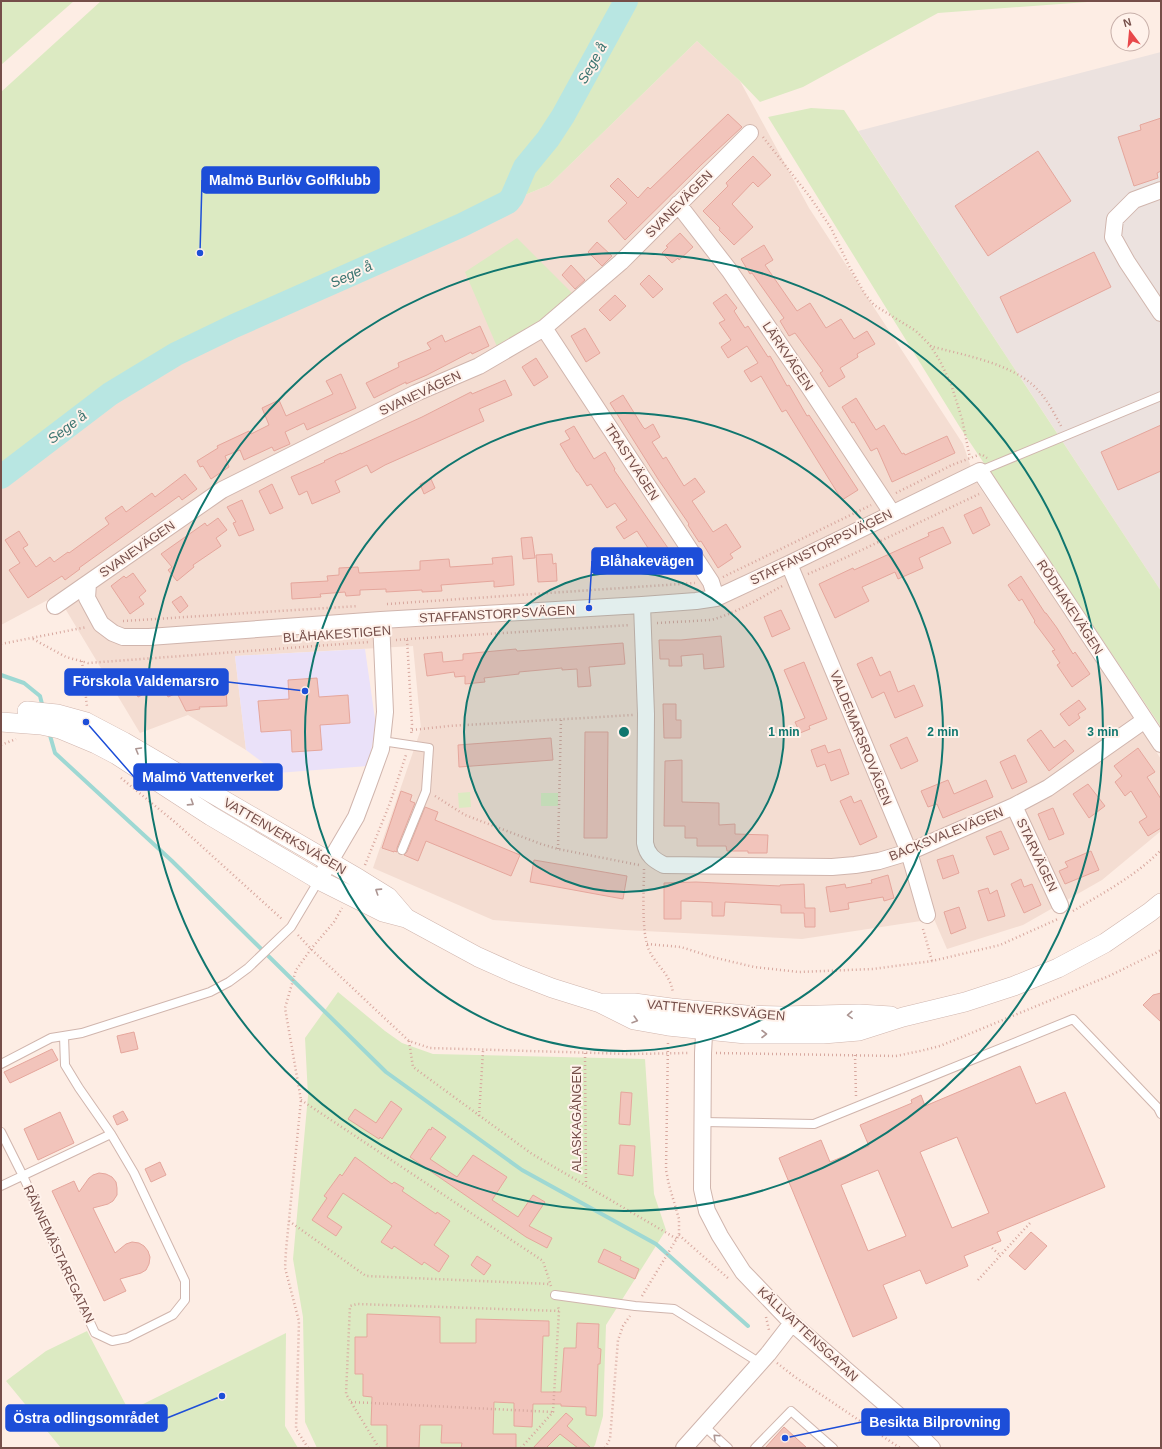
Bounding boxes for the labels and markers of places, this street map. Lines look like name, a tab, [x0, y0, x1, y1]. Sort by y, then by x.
callout: Malmö Burlöv Golfklubb	[202, 167, 379, 193]
callout: Blåhakevägen	[592, 548, 702, 574]
callout: Förskola Valdemarsro	[65, 669, 228, 695]
centre of rings	[617, 725, 631, 739]
callout: Malmö Vattenverket	[134, 764, 282, 790]
callout: Östra odlingsområdet	[6, 1405, 167, 1431]
callout: Besikta Bilprovning	[862, 1409, 1009, 1435]

